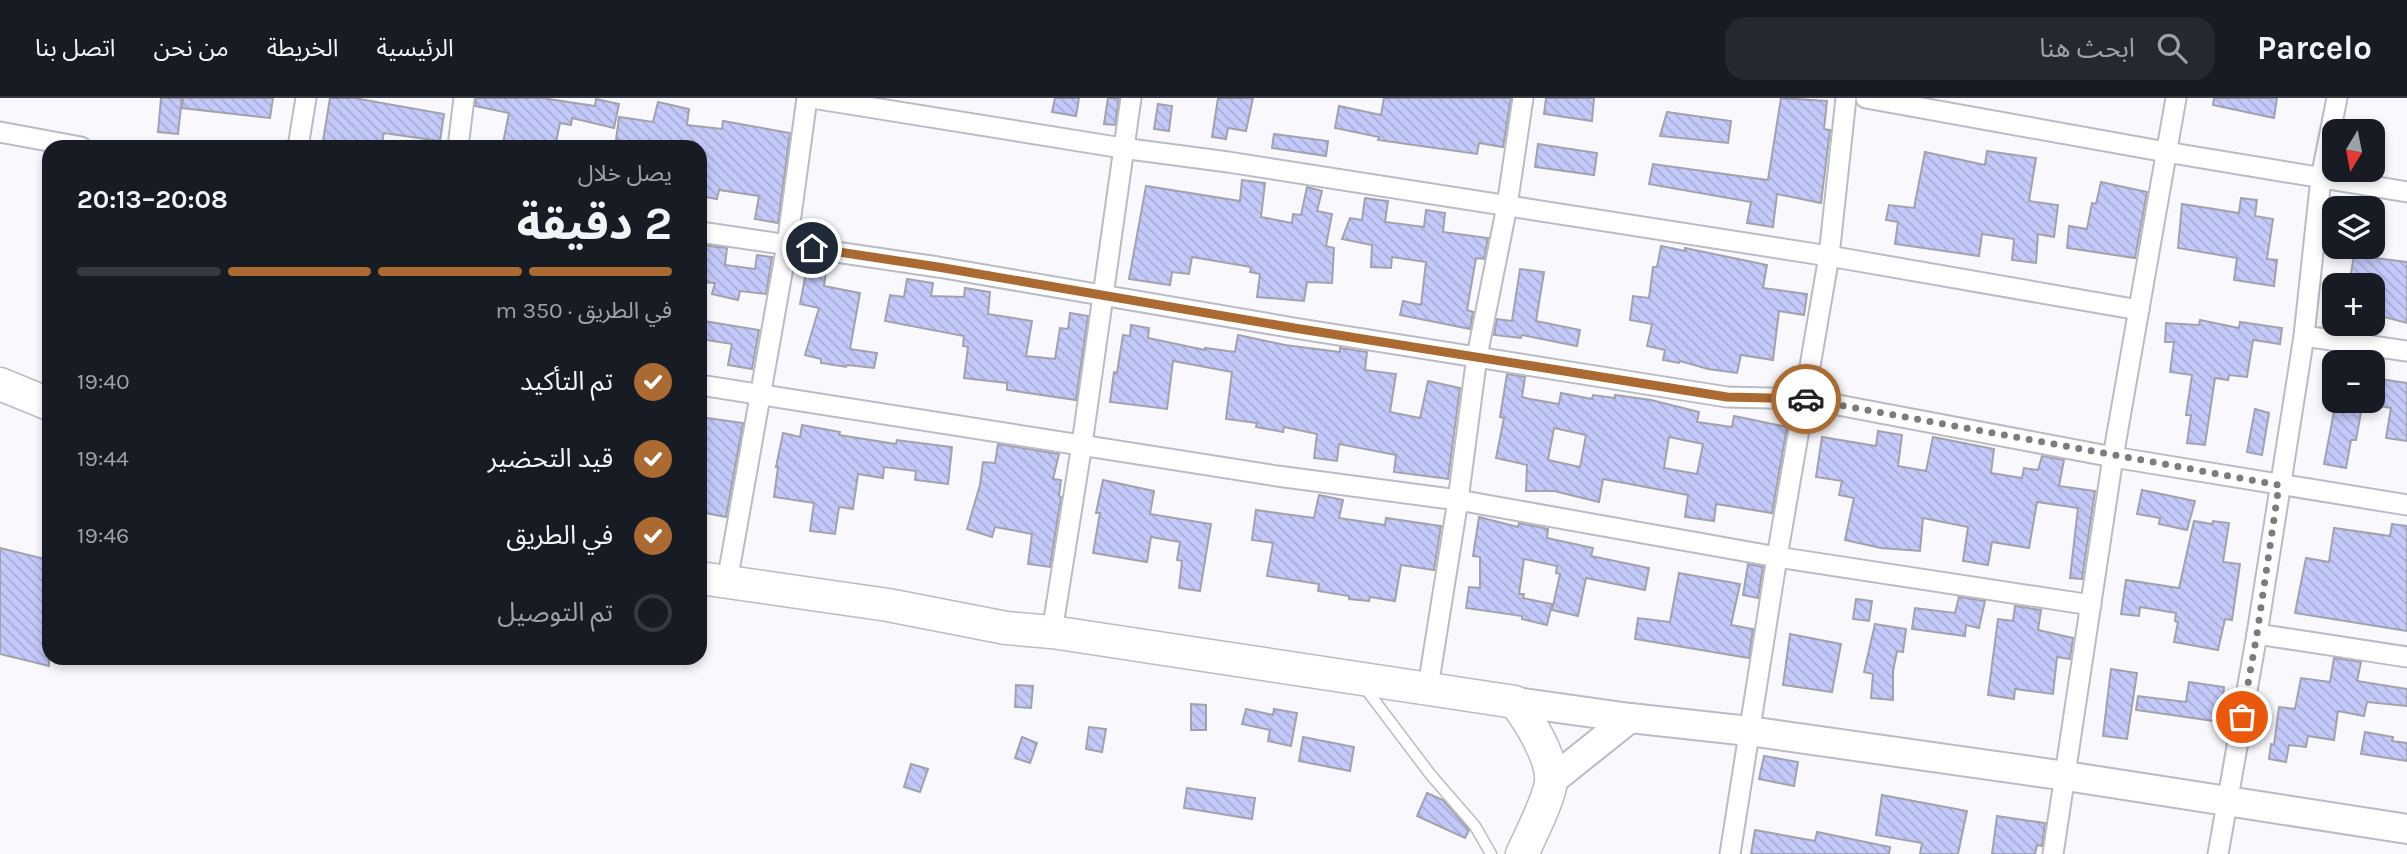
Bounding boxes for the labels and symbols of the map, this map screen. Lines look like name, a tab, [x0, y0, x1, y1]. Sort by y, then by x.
north arrow	[2322, 119, 2385, 182]
pin	[782, 218, 842, 278]
courier	[1771, 364, 1841, 434]
pin	[2212, 687, 2272, 747]

